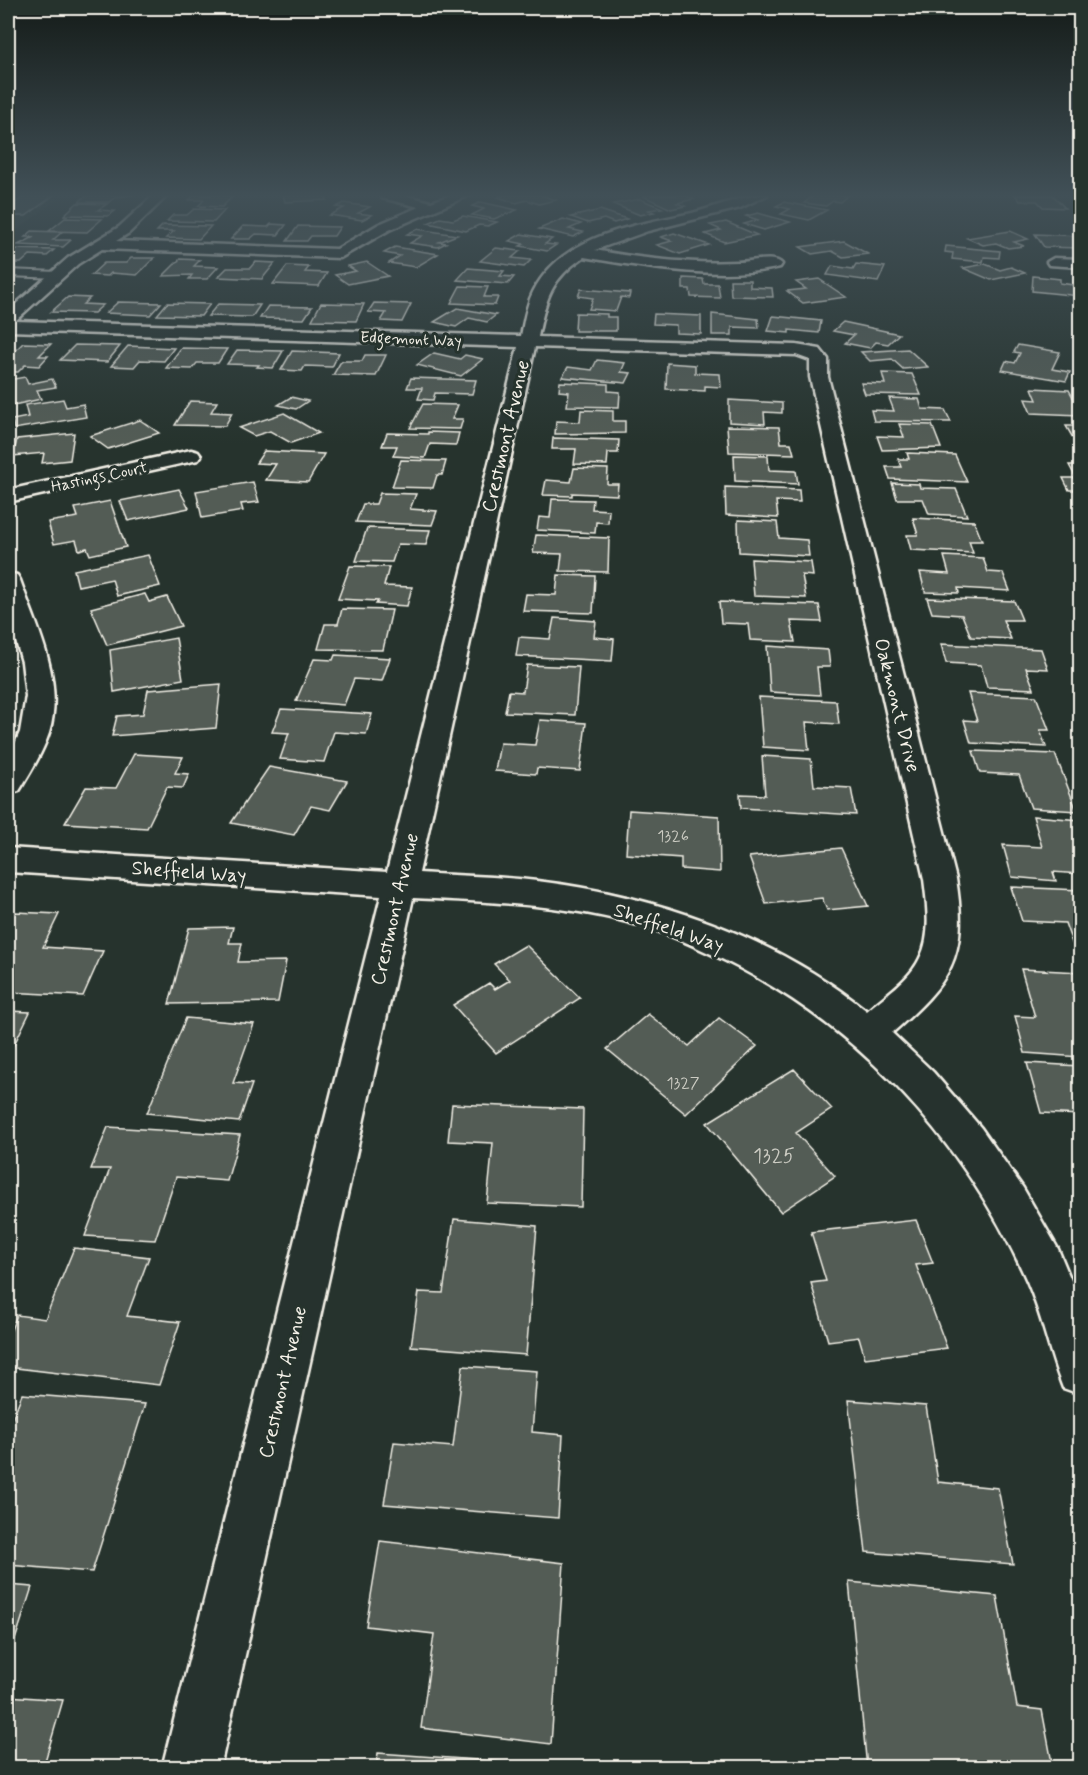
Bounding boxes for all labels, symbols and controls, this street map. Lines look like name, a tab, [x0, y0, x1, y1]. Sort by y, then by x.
street label: Edgemont Way	[360, 327, 462, 353]
street label: Crestmont Avenue	[476, 358, 537, 515]
street label: Hastings Court	[49, 457, 150, 499]
street label: Oakmont Drive	[867, 635, 926, 775]
house number: 1326	[657, 826, 689, 847]
street label: Crestmont Avenue	[365, 831, 426, 988]
street label: Sheffield Way	[131, 855, 247, 890]
street label: Sheffield Way	[610, 897, 727, 960]
house number: 1327	[666, 1073, 700, 1094]
house number: 1325	[753, 1143, 795, 1170]
street label: Crestmont Avenue	[253, 1304, 314, 1461]

